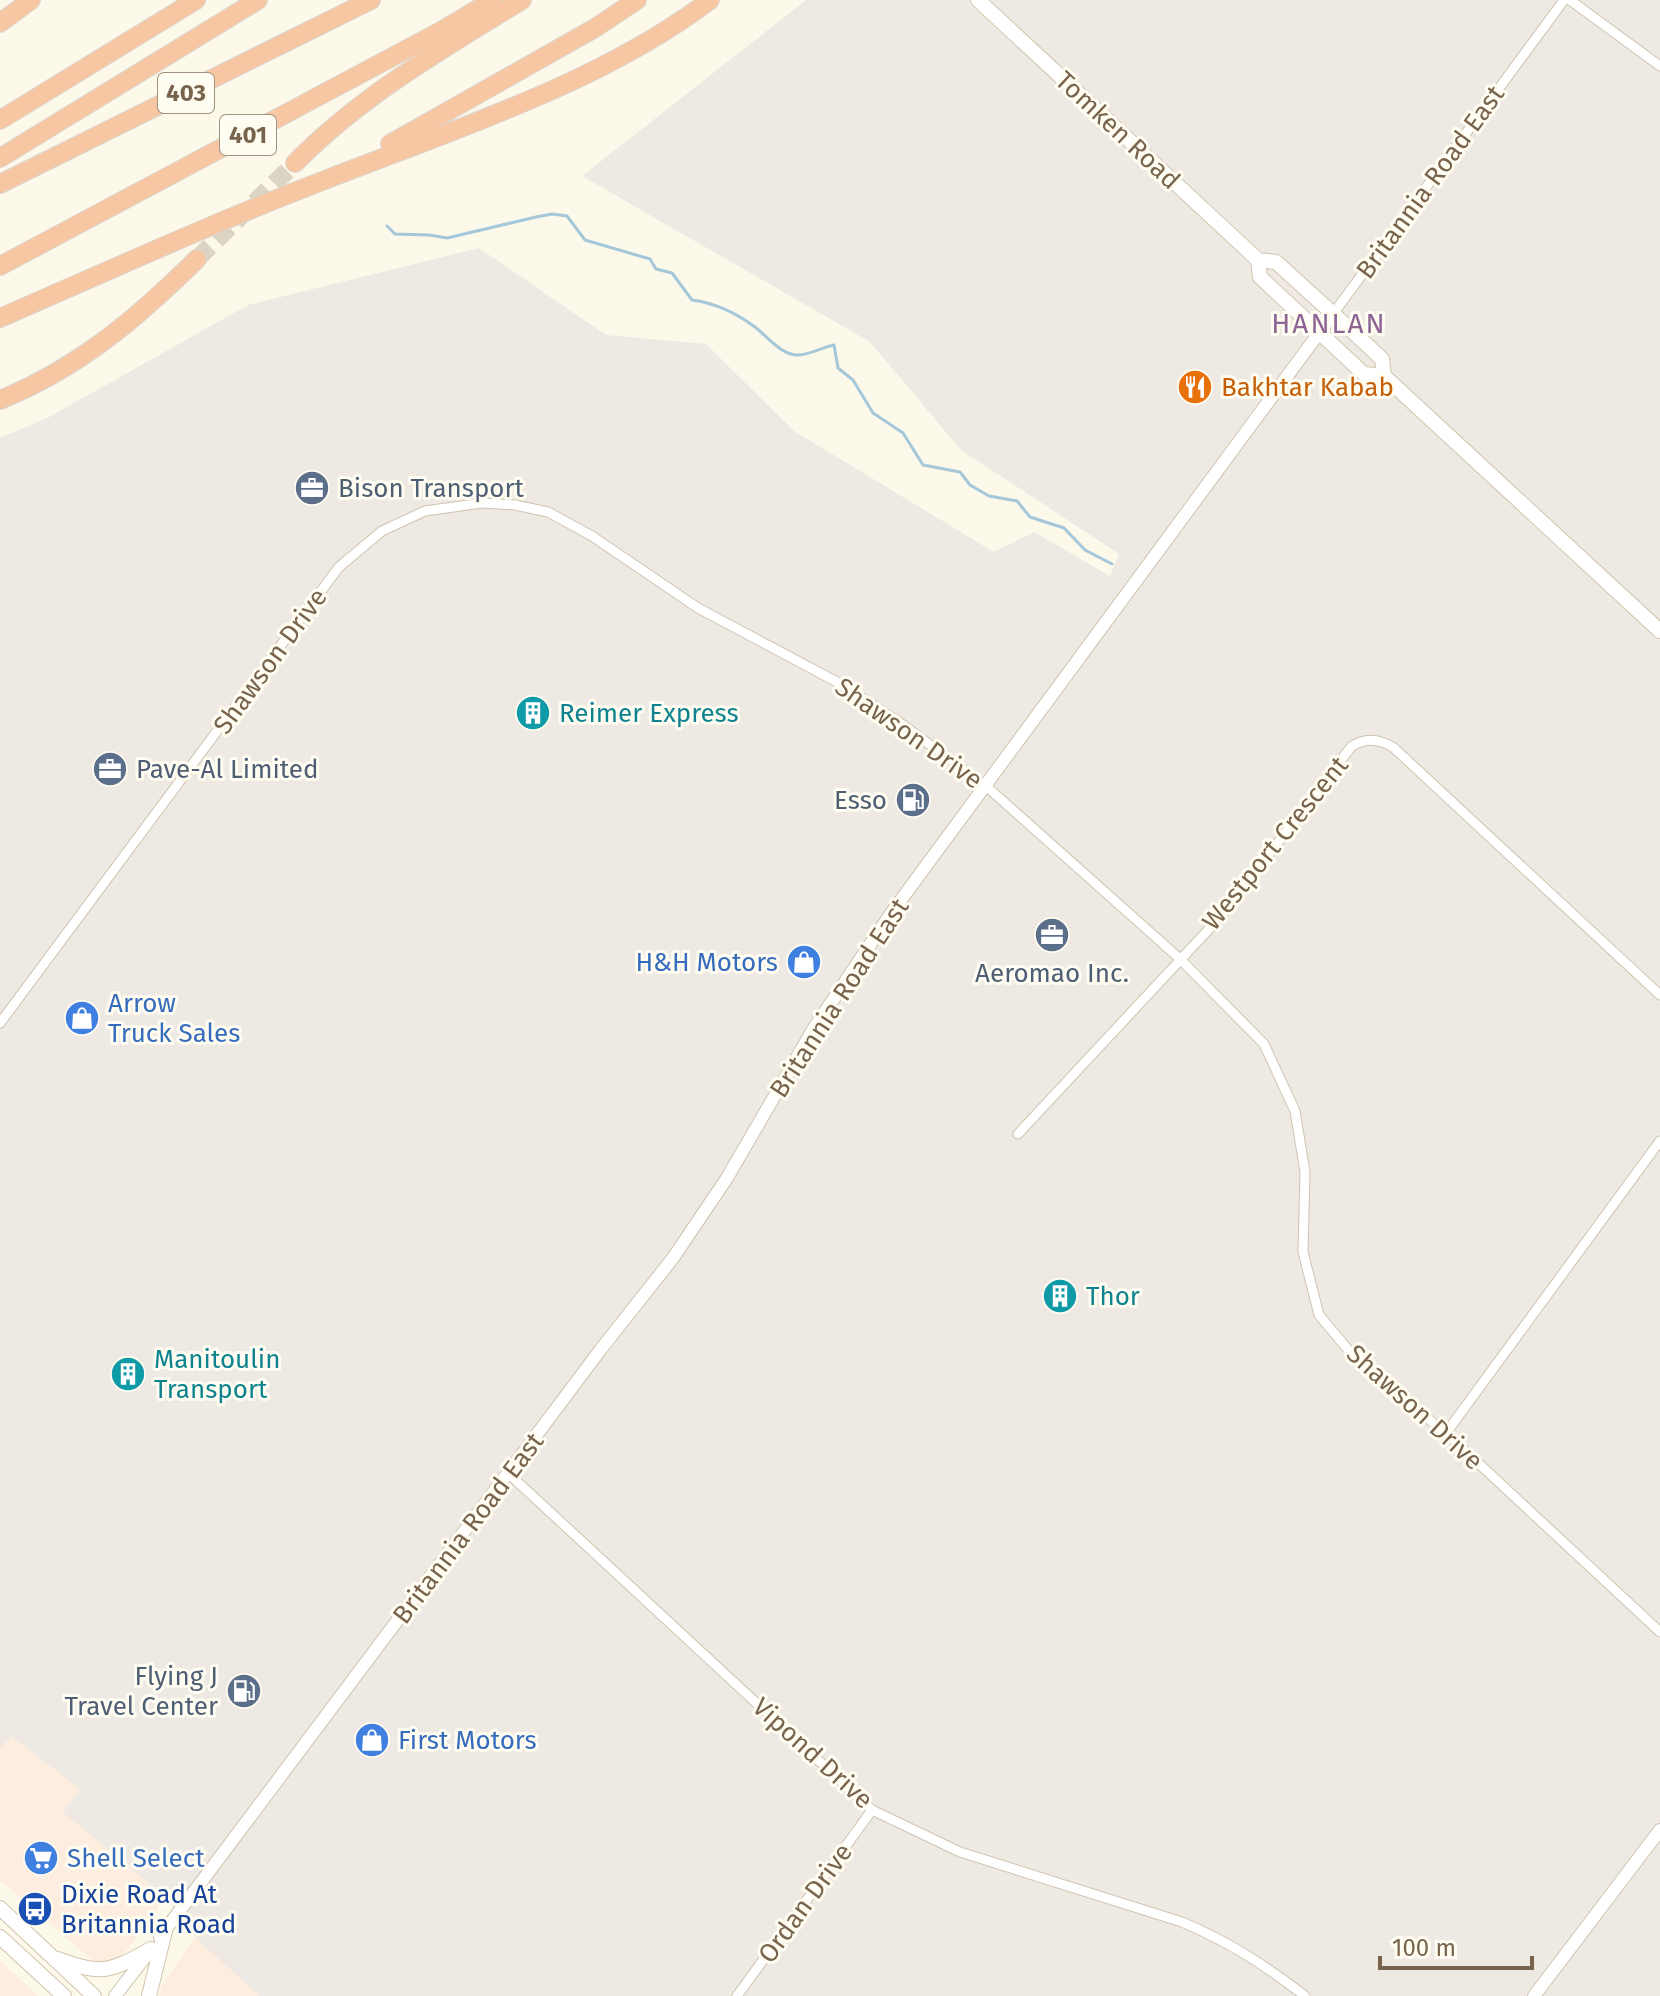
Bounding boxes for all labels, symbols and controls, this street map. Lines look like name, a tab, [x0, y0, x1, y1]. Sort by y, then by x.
street label: Tomken Road	[1049, 65, 1186, 196]
road number: 403	[158, 73, 214, 113]
street label: Britannia Road East	[1350, 79, 1511, 285]
road number: 401	[220, 115, 276, 155]
district label: HANLAN	[1271, 307, 1387, 340]
restaurant icon: Bakhtar Kabab	[1176, 368, 1214, 406]
place label: Bakhtar Kabab	[1221, 372, 1394, 403]
office icon: Bison Transport	[293, 469, 331, 507]
place label: Bison Transport	[338, 473, 525, 504]
street label: Shawson Drive	[207, 582, 334, 740]
street label: Shawson Drive	[829, 671, 988, 796]
building icon: Reimer Express	[514, 694, 552, 732]
place label: Reimer Express	[559, 698, 739, 729]
office icon: Pave-Al Limited	[91, 750, 129, 788]
street label: Westport Crescent	[1196, 750, 1355, 936]
place label: Pave-Al Limited	[136, 754, 319, 785]
fuel station icon: Esso	[894, 781, 932, 819]
place label: Esso	[834, 785, 887, 816]
street label: Britannia Road East	[763, 892, 916, 1104]
office icon: Aeromao Inc.	[1033, 916, 1071, 954]
shop icon: H&H Motors	[785, 943, 823, 981]
place label: H&H Motors	[635, 947, 778, 978]
place label: Aeromao Inc.	[975, 958, 1129, 989]
place label: Arrow Truck Sales	[108, 988, 240, 1049]
shop icon: Arrow Truck Sales	[63, 999, 101, 1037]
building icon: Thor	[1041, 1277, 1079, 1315]
place label: Thor	[1086, 1281, 1140, 1312]
street label: Shawson Drive	[1340, 1338, 1489, 1477]
place label: Manitoulin Transport	[154, 1344, 280, 1405]
building icon: Manitoulin Transport	[109, 1355, 147, 1393]
street label: Britannia Road East	[386, 1426, 551, 1630]
place label: Flying J Travel Center	[64, 1661, 218, 1722]
fuel station icon: Flying J Travel Center	[225, 1672, 263, 1710]
street label: Vipond Drive	[746, 1691, 879, 1815]
shop icon: First Motors	[353, 1721, 391, 1759]
place label: First Motors	[398, 1725, 537, 1756]
street label: Ordan Drive	[752, 1838, 859, 1969]
supermarket icon: Shell Select	[22, 1839, 60, 1877]
place label: Shell Select	[67, 1843, 205, 1874]
place label: Dixie Road At Britannia Road	[61, 1879, 236, 1940]
bus stop icon: Dixie Road At Britannia Road	[16, 1890, 54, 1928]
scale bar	[1380, 1920, 1532, 1970]
text: 100 m	[1392, 1934, 1456, 1962]

